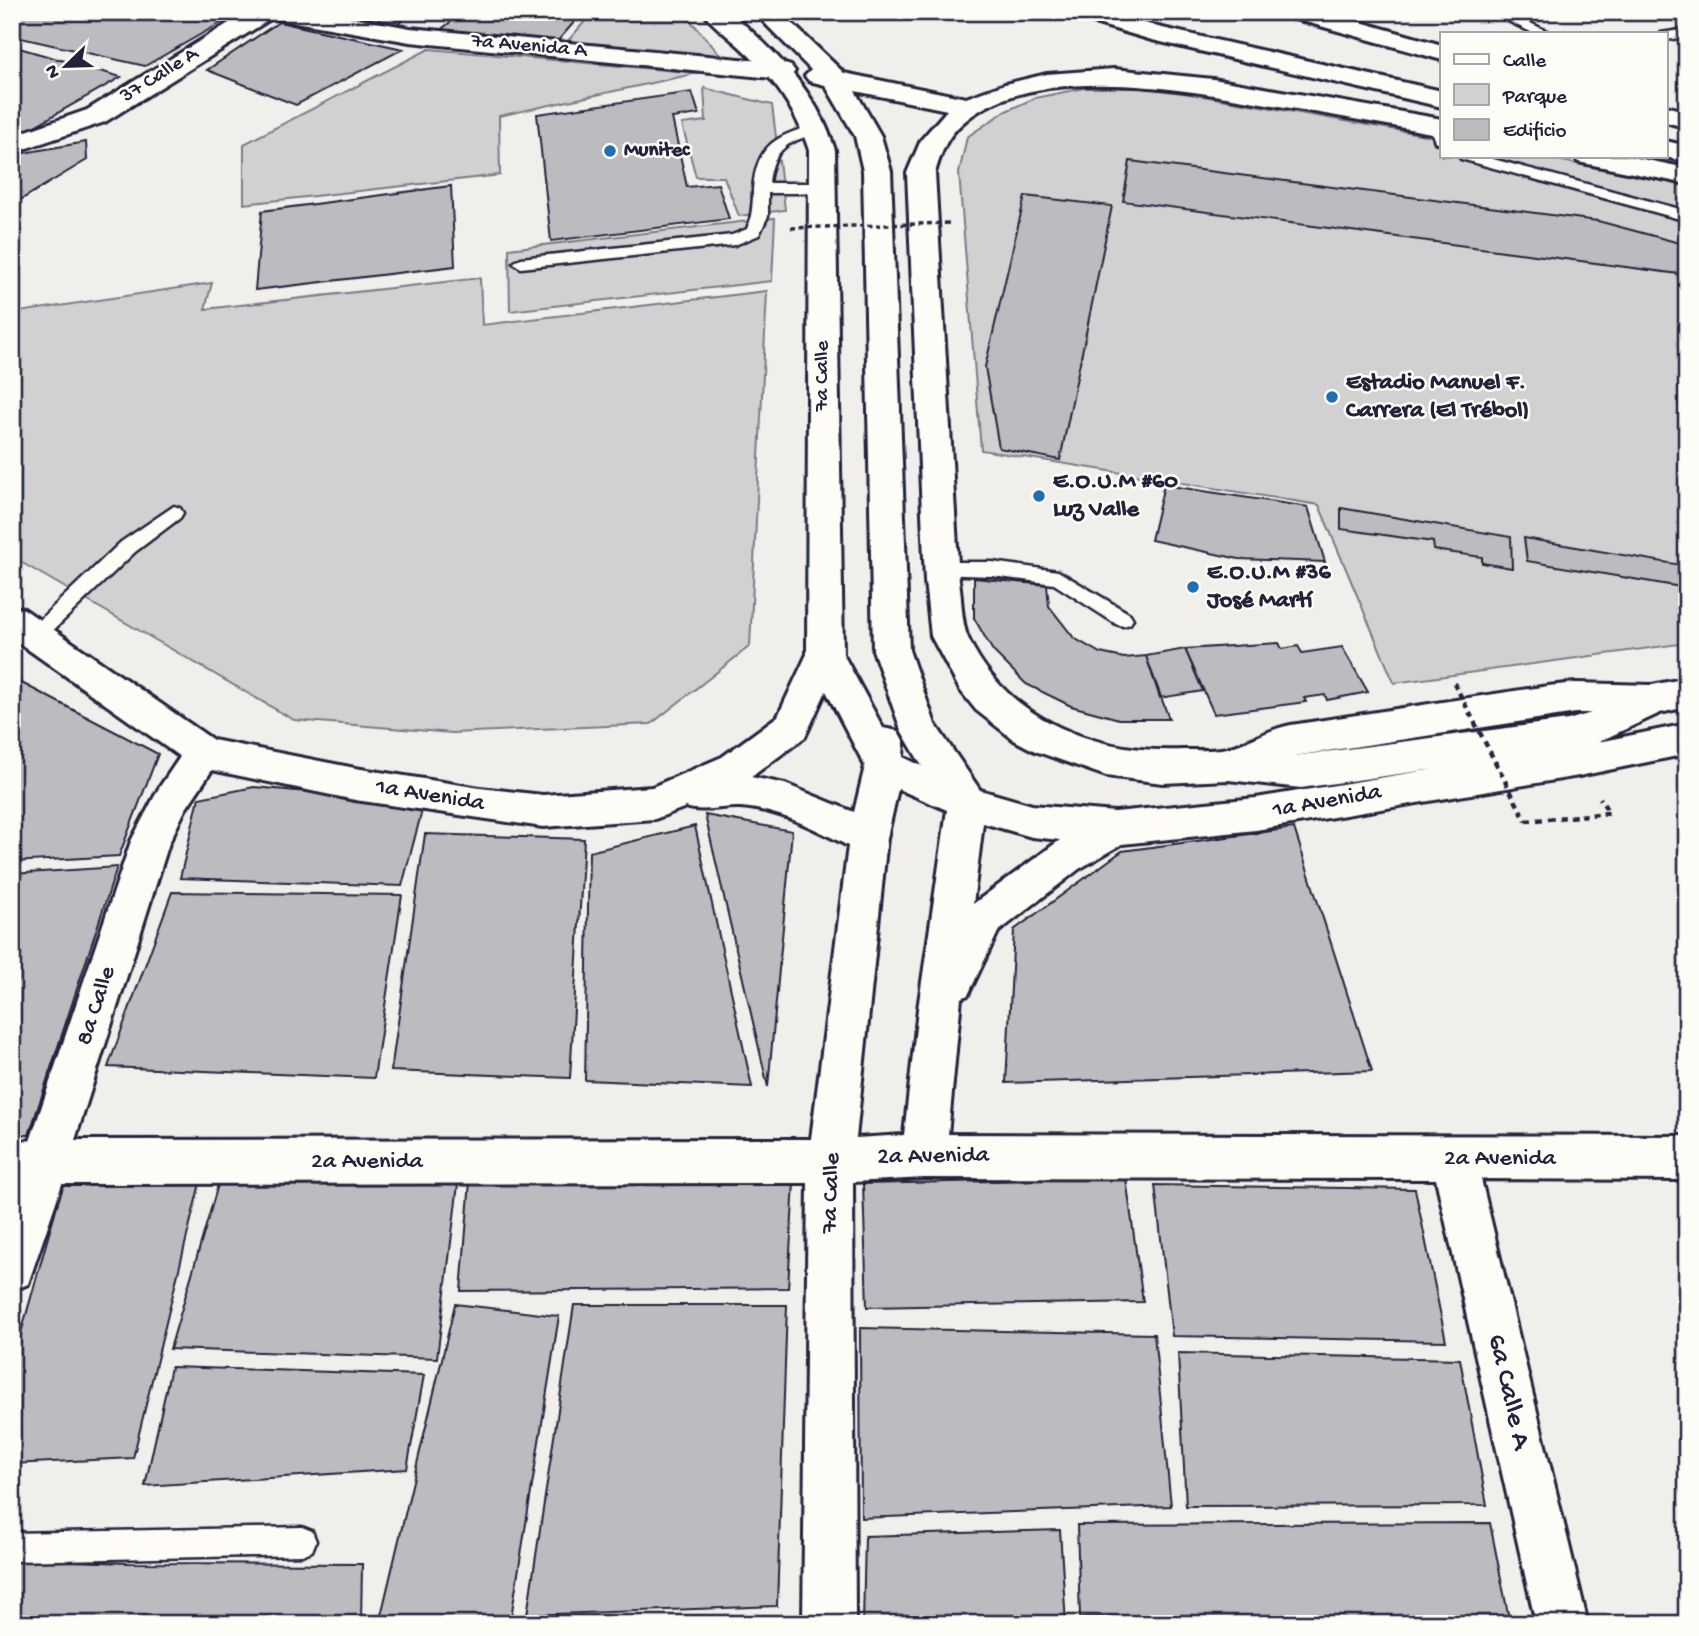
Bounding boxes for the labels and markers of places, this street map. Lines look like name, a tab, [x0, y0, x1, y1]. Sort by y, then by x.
place label: Munitec	[624, 139, 691, 164]
marker: Munitec	[602, 143, 618, 159]
place label: Estadio Manuel F. Carrera (El Trébol)	[1346, 369, 1529, 426]
marker: Estadio Manuel F. Carrera (El Trébol)	[1324, 389, 1340, 405]
place label: E.O.U.M #60 Luz Valle	[1053, 468, 1178, 525]
marker: E.O.U.M #60 Luz Valle	[1031, 488, 1047, 504]
place label: E.O.U.M #36 José Martí	[1206, 559, 1332, 616]
marker: E.O.U.M #36 José Martí	[1185, 579, 1201, 595]

